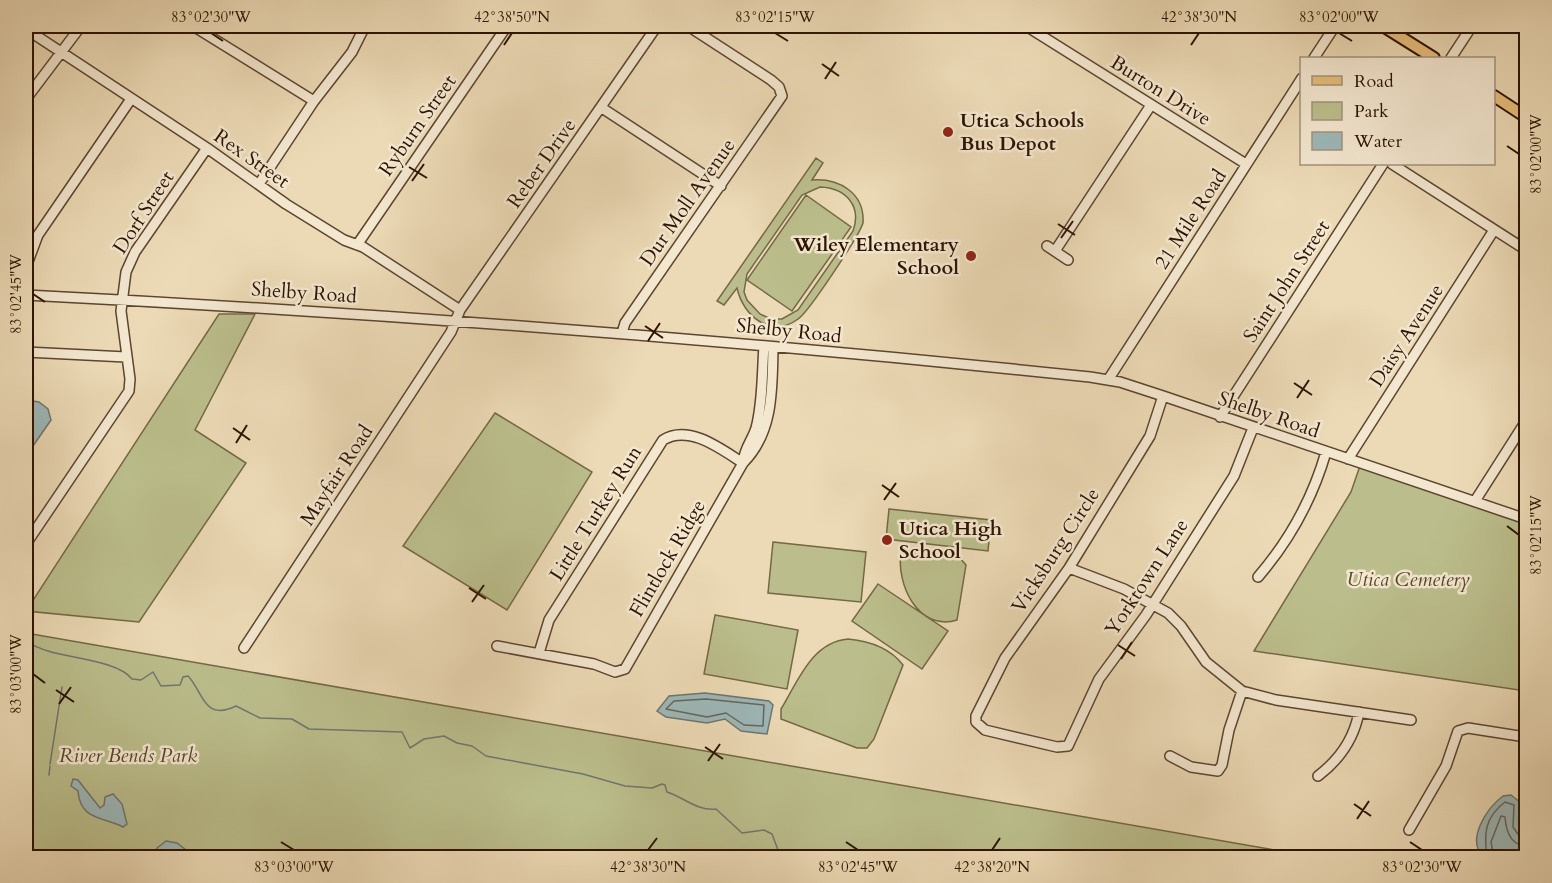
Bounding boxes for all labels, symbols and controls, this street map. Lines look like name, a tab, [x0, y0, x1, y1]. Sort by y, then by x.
text: 83°02'30"W	[171, 7, 251, 27]
text: 42°38'50"N	[474, 7, 550, 27]
text: 83°02'15"W	[735, 7, 815, 27]
text: 42°38'30"N	[1161, 7, 1237, 27]
text: 83°02'00"W	[1299, 7, 1379, 27]
street label: Burton Drive	[1105, 49, 1216, 132]
legend	[1300, 57, 1495, 165]
street label: Ryburn Street	[372, 69, 463, 181]
text: Road	[1354, 69, 1394, 94]
text: Park	[1354, 99, 1389, 124]
place label: Utica Schools Bus Depot	[960, 107, 1084, 157]
street label: Reber Drive	[501, 113, 582, 214]
text: 83°02'00"W	[1526, 114, 1546, 194]
street label: Rex Street	[209, 123, 295, 195]
marker: Utica Schools Bus Depot	[941, 125, 955, 139]
text: Water	[1353, 129, 1403, 154]
street label: Dur Moll Avenue	[633, 133, 741, 271]
street label: 21 Mile Road	[1148, 164, 1233, 274]
street label: Dorf Street	[107, 165, 181, 259]
street label: Saint John Street	[1237, 214, 1336, 348]
place label: Wiley Elementary School	[792, 231, 960, 281]
marker: Wiley Elementary School	[964, 249, 978, 263]
text: 83°02'45"W	[6, 254, 26, 334]
street label: Shelby Road	[250, 275, 358, 310]
street label: Daisy Avenue	[1363, 278, 1450, 392]
street label: Shelby Road	[735, 312, 843, 349]
street label: Shelby Road	[1214, 384, 1324, 445]
street label: Mayfair Road	[294, 419, 379, 531]
street label: Little Turkey Run	[543, 440, 648, 586]
street label: Vicksburg Circle	[1005, 483, 1106, 618]
street label: Flintlock Ridge	[623, 495, 712, 622]
text: 83°02'15"W	[1526, 495, 1546, 575]
street label: Yorktown Lane	[1098, 513, 1194, 641]
place label: Utica High School	[899, 515, 1003, 565]
marker: Utica High School	[880, 533, 894, 547]
park label: Utica Cemetery	[1346, 566, 1470, 593]
text: 83°03'00"W	[6, 634, 26, 714]
park label: River Bends Park	[59, 742, 197, 769]
text: 83°03'00"W	[254, 857, 334, 877]
text: 42°38'30"N	[610, 857, 686, 877]
text: 83°02'45"W	[818, 857, 898, 877]
text: 42°38'20"N	[954, 857, 1030, 877]
text: 83°02'30"W	[1382, 857, 1462, 877]

